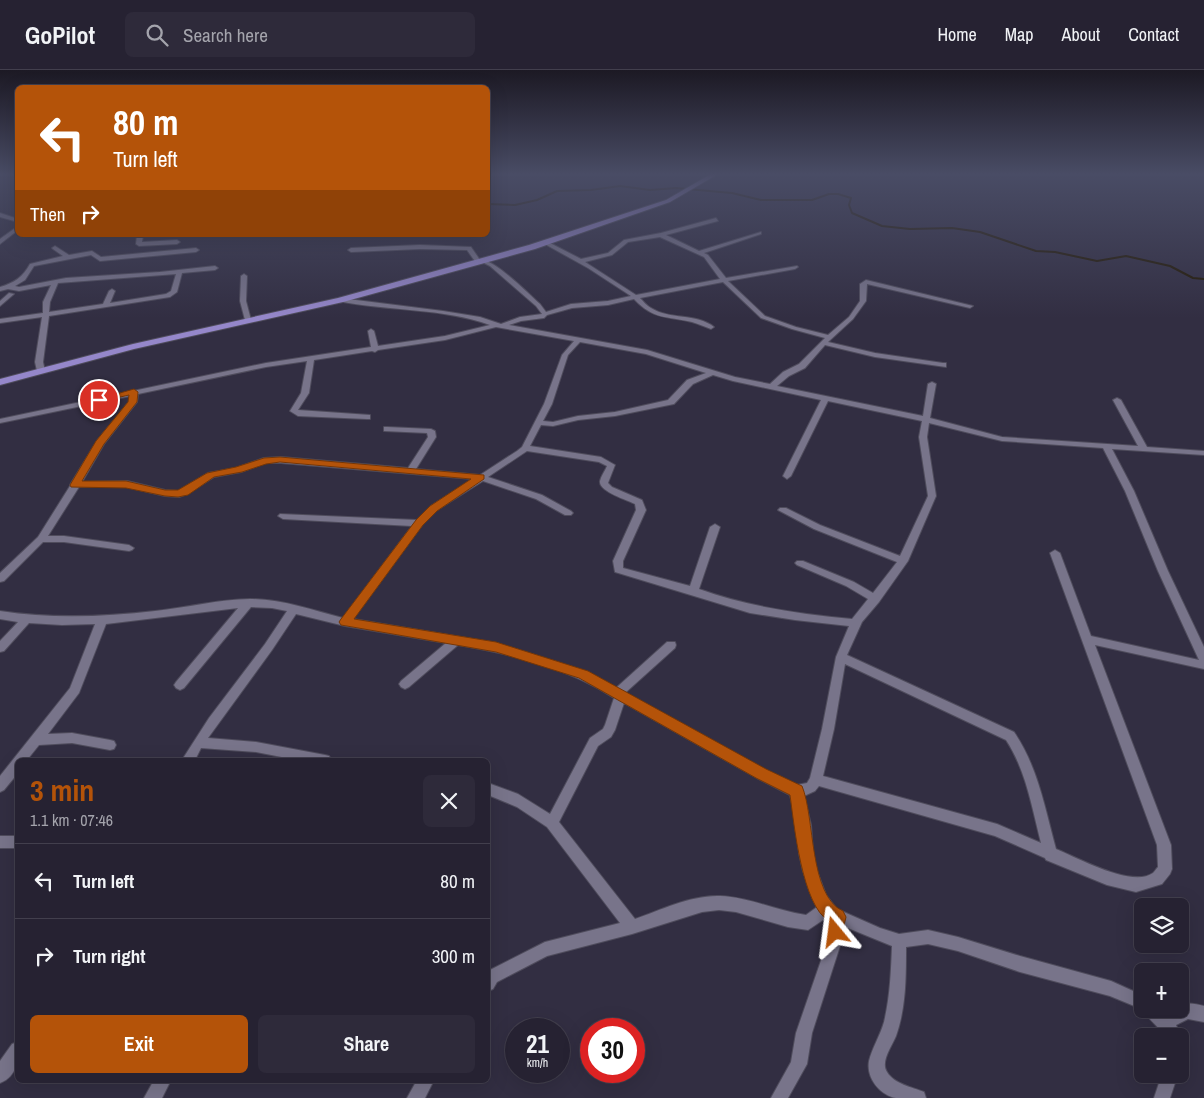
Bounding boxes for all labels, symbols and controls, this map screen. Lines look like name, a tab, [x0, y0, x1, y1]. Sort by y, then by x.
search box	[125, 12, 475, 57]
text: GoPilot	[25, 19, 95, 51]
icon: search	[143, 21, 171, 49]
text: Search here	[183, 22, 268, 48]
text: Home	[937, 22, 977, 47]
text: Map	[1005, 22, 1034, 47]
text: About	[1062, 22, 1100, 47]
text: Contact	[1128, 22, 1179, 47]
text: 80 m	[113, 99, 178, 146]
icon: left	[30, 105, 95, 170]
text: Turn left	[113, 144, 178, 174]
icon: right	[76, 200, 104, 228]
text: Then	[30, 201, 66, 227]
pin	[78, 379, 120, 421]
icon: arrive	[85, 386, 113, 414]
text: 3 min	[30, 770, 94, 810]
button: close	[423, 775, 475, 827]
text: 1.1 km · 07:46	[30, 809, 113, 831]
icon: left	[30, 867, 58, 895]
text: Turn left	[73, 868, 134, 894]
text: 80 m	[440, 868, 475, 894]
map controls	[1134, 898, 1189, 1083]
button: layers	[1134, 898, 1189, 953]
position arrow	[808, 905, 860, 957]
icon: right	[30, 942, 58, 970]
text: Turn right	[73, 943, 145, 969]
text: 300 m	[432, 943, 475, 969]
button: +	[1134, 963, 1189, 1018]
button: Exit	[30, 1015, 248, 1073]
button: Share	[258, 1015, 475, 1073]
speed limit sign: 30	[580, 1018, 645, 1083]
text: 21	[526, 1027, 549, 1061]
button: −	[1134, 1028, 1189, 1083]
text: km/h	[527, 1055, 548, 1071]

